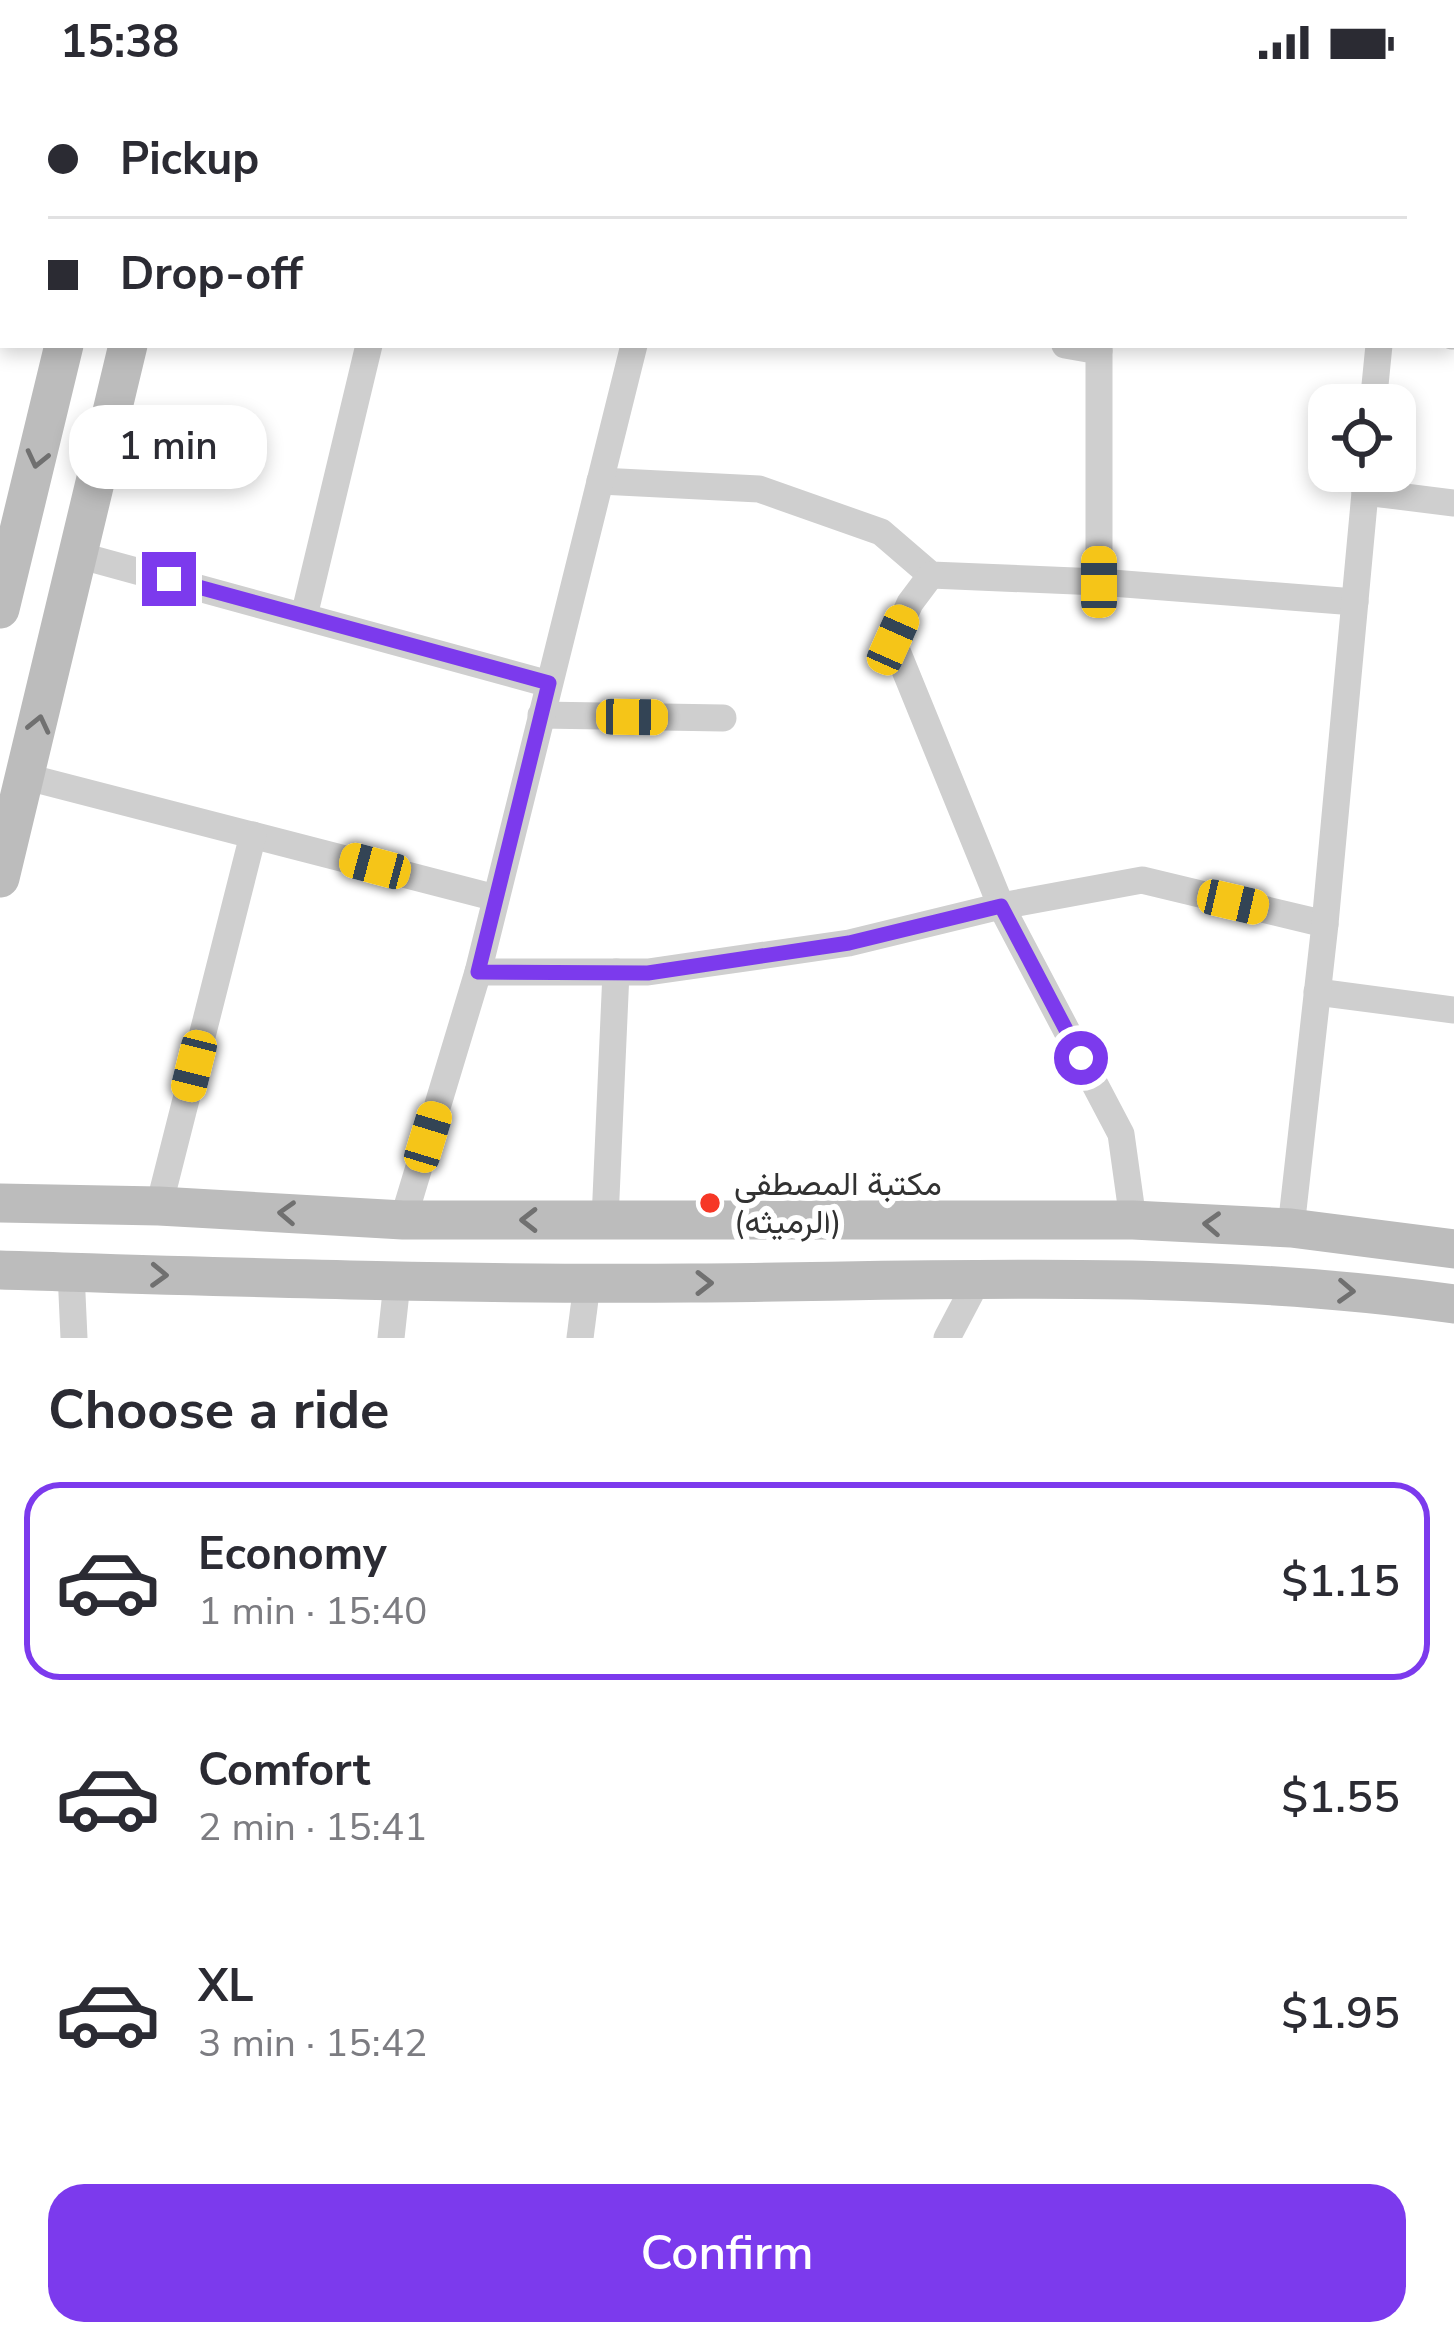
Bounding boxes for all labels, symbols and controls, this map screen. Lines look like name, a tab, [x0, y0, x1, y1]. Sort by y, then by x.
text: 15:38	[60, 12, 179, 73]
text: Pickup	[120, 129, 259, 190]
text: Drop-off	[120, 244, 303, 305]
map controls	[1308, 384, 1416, 492]
button: locate	[1308, 384, 1416, 492]
callout: 1 min	[70, 405, 268, 489]
text: 1 min	[118, 420, 218, 473]
one-way arrow	[26, 448, 51, 468]
car	[1081, 546, 1117, 618]
route end	[142, 552, 196, 606]
car	[862, 600, 924, 680]
car	[596, 698, 668, 736]
one-way arrow	[25, 715, 50, 735]
car	[336, 839, 414, 893]
car	[1194, 876, 1272, 928]
car	[168, 1027, 220, 1105]
route start	[1054, 1031, 1108, 1085]
car	[400, 1097, 456, 1177]
place label: مكتبة المصطفى (الرميثه)	[734, 1162, 942, 1245]
marker: مكتبة المصطفى (الرميثه)	[697, 1190, 723, 1216]
one-way arrow	[277, 1200, 296, 1226]
one-way arrow	[519, 1207, 537, 1233]
one-way arrow	[1202, 1211, 1221, 1237]
one-way arrow	[150, 1262, 169, 1288]
one-way arrow	[696, 1270, 714, 1296]
one-way arrow	[1337, 1278, 1356, 1304]
text: Choose a ride	[48, 1373, 389, 1447]
text: Economy	[198, 1524, 387, 1585]
icon: car	[54, 1527, 162, 1635]
text: $1.15	[1281, 1551, 1400, 1612]
text: 1 min · 15:40	[198, 1585, 427, 1638]
text: Comfort	[198, 1740, 370, 1801]
icon: car	[54, 1743, 162, 1851]
text: $1.55	[1281, 1767, 1400, 1828]
text: 2 min · 15:41	[198, 1801, 427, 1854]
text: XL	[198, 1956, 254, 2017]
icon: car	[54, 1959, 162, 2067]
text: $1.95	[1281, 1983, 1400, 2044]
text: 3 min · 15:42	[198, 2017, 427, 2070]
button: Confirm	[48, 2184, 1406, 2322]

